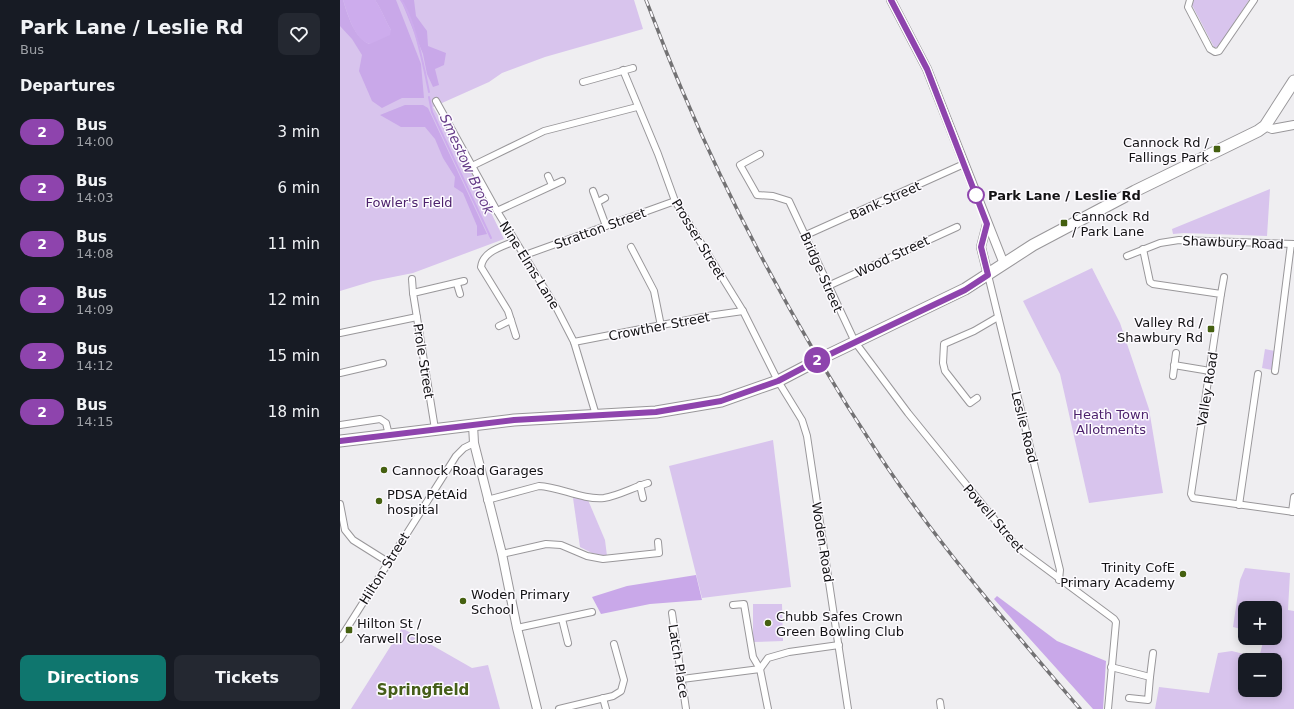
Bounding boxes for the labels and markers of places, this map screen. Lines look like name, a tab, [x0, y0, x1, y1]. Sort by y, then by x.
place label: Cannock Rd / Fallings Park	[1123, 135, 1210, 165]
marker: Cannock Rd / Fallings Park	[1212, 144, 1222, 154]
marker: Park Lane / Leslie Rd	[967, 186, 985, 204]
place label: Park Lane / Leslie Rd	[988, 188, 1141, 203]
place label: Cannock Rd / Park Lane	[1072, 209, 1150, 239]
marker: Cannock Rd / Park Lane	[1059, 218, 1069, 228]
place label: Valley Rd / Shawbury Rd	[1117, 315, 1204, 345]
marker: Valley Rd / Shawbury Rd	[1206, 324, 1216, 334]
place label: Cannock Road Garages	[392, 463, 544, 478]
marker: Cannock Road Garages	[379, 465, 389, 475]
place label: PDSA PetAid hospital	[387, 487, 468, 517]
marker: PDSA PetAid hospital	[374, 496, 384, 506]
place label: Trinity CofE Primary Academy	[1060, 560, 1175, 590]
marker: Trinity CofE Primary Academy	[1178, 569, 1188, 579]
place label: Woden Primary School	[471, 587, 570, 617]
marker: Woden Primary School	[458, 596, 468, 606]
place label: Chubb Safes Crown Green Bowling Club	[776, 609, 904, 639]
place label: Hilton St / Yarwell Close	[356, 616, 442, 646]
marker: Chubb Safes Crown Green Bowling Club	[763, 618, 773, 628]
marker: Hilton St / Yarwell Close	[344, 625, 354, 635]

